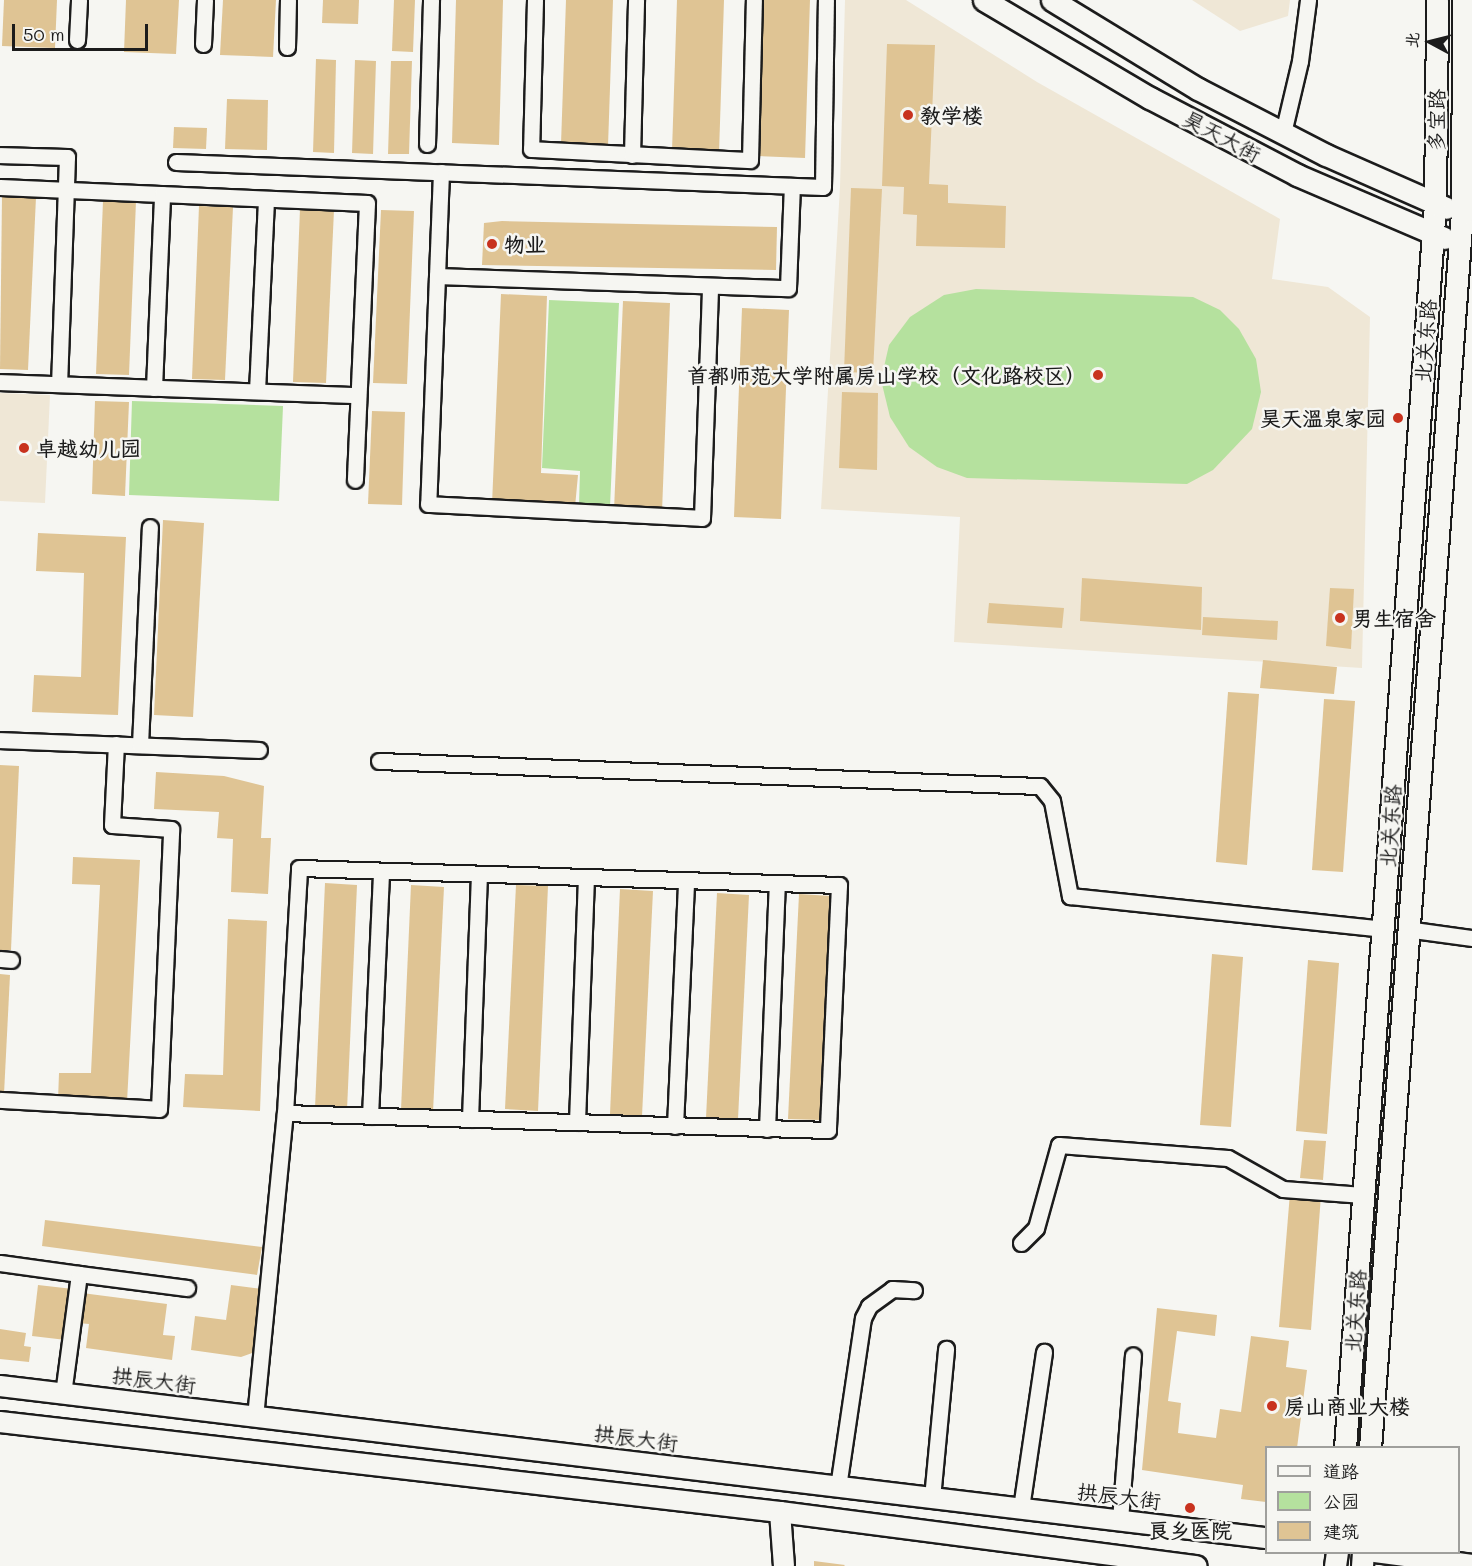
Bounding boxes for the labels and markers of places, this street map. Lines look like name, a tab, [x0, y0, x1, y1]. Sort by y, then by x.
place label: 教学楼	[920, 102, 983, 128]
marker: 教学楼	[901, 108, 915, 122]
place label: 物业	[504, 231, 546, 257]
marker: 物业	[485, 237, 499, 251]
place label: 首都师范大学附属房山学校（文化路校区）	[687, 362, 1086, 388]
marker: 首都师范大学附属房山学校（文化路校区）	[1091, 368, 1105, 382]
place label: 昊天温泉家园	[1260, 405, 1386, 431]
marker: 昊天温泉家园	[1391, 411, 1405, 425]
place label: 卓越幼儿园	[36, 435, 141, 461]
marker: 卓越幼儿园	[17, 441, 31, 455]
place label: 男生宿舍	[1352, 605, 1436, 631]
marker: 男生宿舍	[1333, 611, 1347, 625]
place label: 房山商业大楼	[1284, 1393, 1410, 1419]
marker: 房山商业大楼	[1265, 1399, 1279, 1413]
marker: 良乡医院	[1183, 1501, 1197, 1515]
place label: 良乡医院	[1148, 1517, 1232, 1543]

